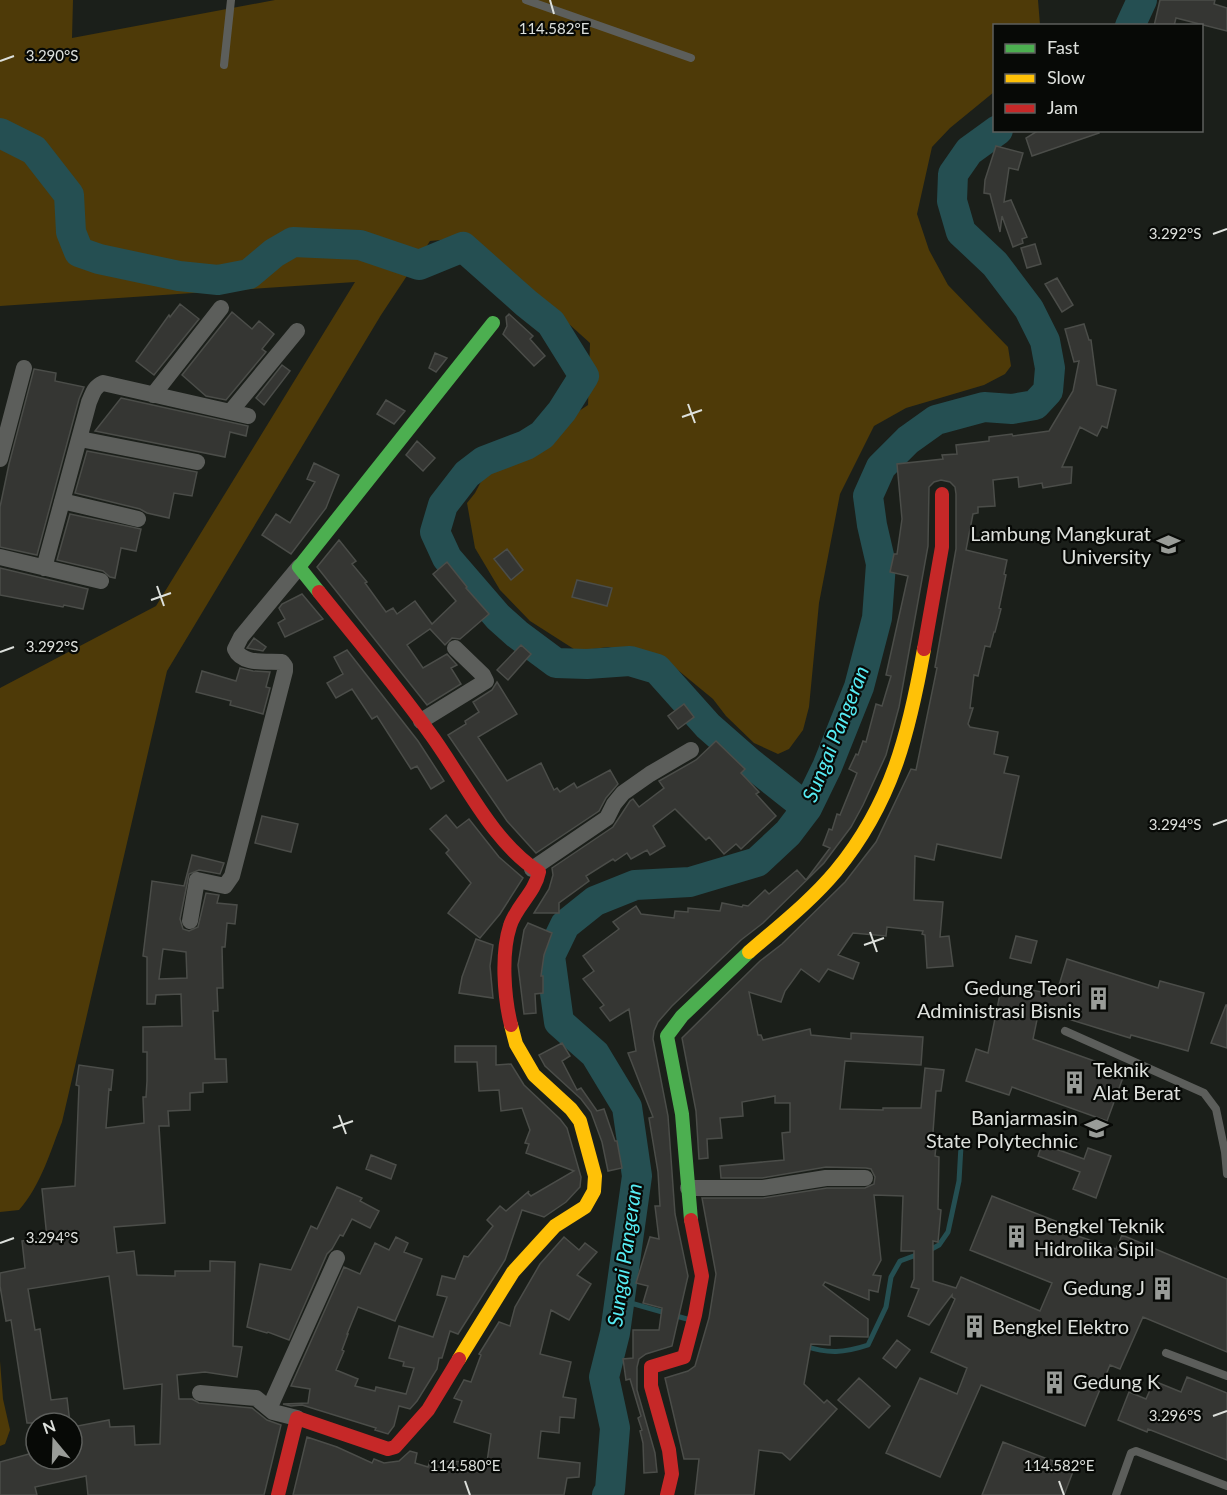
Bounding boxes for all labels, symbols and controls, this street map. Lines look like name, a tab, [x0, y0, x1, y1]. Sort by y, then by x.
text: 114.582°E	[519, 19, 589, 37]
legend	[993, 24, 1203, 132]
text: Fast	[1047, 36, 1080, 58]
text: 3.290°S	[26, 46, 78, 64]
text: Slow	[1047, 66, 1085, 88]
text: Jam	[1047, 96, 1078, 118]
text: 3.292°S	[1149, 224, 1201, 242]
place label: Lambung Mangkurat University	[970, 521, 1152, 568]
school or university icon: Lambung Mangkurat University	[1156, 532, 1182, 558]
text: 3.292°S	[26, 637, 78, 655]
water label: Sungai Pangeran	[796, 662, 873, 805]
text: 3.294°S	[1149, 815, 1201, 833]
place label: Gedung Teori Administrasi Bisnis	[917, 975, 1081, 1022]
building icon: Gedung Teori Administrasi Bisnis	[1086, 986, 1112, 1012]
place label: Teknik Alat Berat	[1093, 1057, 1181, 1104]
building icon: Teknik Alat Berat	[1062, 1069, 1088, 1095]
place label: Banjarmasin State Polytechnic	[926, 1105, 1078, 1152]
school or university icon: Banjarmasin State Polytechnic	[1083, 1116, 1109, 1142]
water label: Sungai Pangeran	[601, 1182, 646, 1328]
place label: Bengkel Teknik Hidrolika Sipil	[1034, 1213, 1165, 1260]
building icon: Bengkel Teknik Hidrolika Sipil	[1003, 1224, 1029, 1250]
text: 3.294°S	[26, 1228, 78, 1246]
place label: Gedung J	[1063, 1275, 1145, 1299]
building icon: Gedung J	[1150, 1275, 1176, 1301]
building icon: Bengkel Elektro	[961, 1314, 987, 1340]
place label: Bengkel Elektro	[992, 1314, 1129, 1338]
building icon: Gedung K	[1042, 1369, 1068, 1395]
place label: Gedung K	[1073, 1369, 1161, 1393]
text: 3.296°S	[1149, 1406, 1201, 1424]
north arrow	[24, 1411, 84, 1471]
text: N	[40, 1415, 58, 1437]
text: 114.580°E	[430, 1456, 500, 1474]
text: 114.582°E	[1024, 1456, 1094, 1474]

